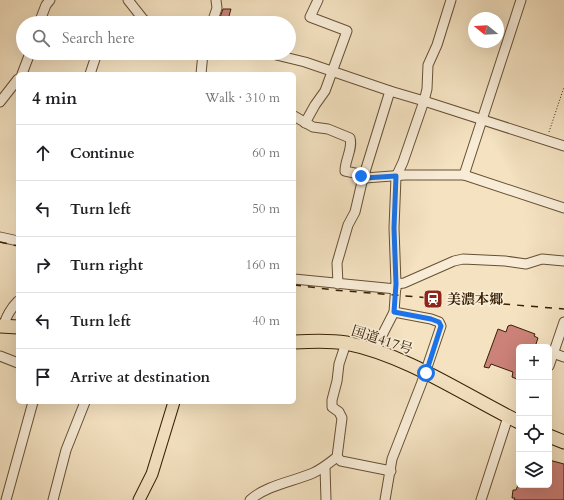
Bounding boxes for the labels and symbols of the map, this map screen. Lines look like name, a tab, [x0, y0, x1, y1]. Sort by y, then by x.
north arrow	[468, 12, 504, 48]
route end	[352, 167, 370, 185]
station icon: 美濃本郷	[422, 288, 444, 310]
place label: 美濃本郷	[447, 290, 504, 309]
street label: 国道417号	[349, 321, 415, 359]
route start	[417, 364, 435, 382]

